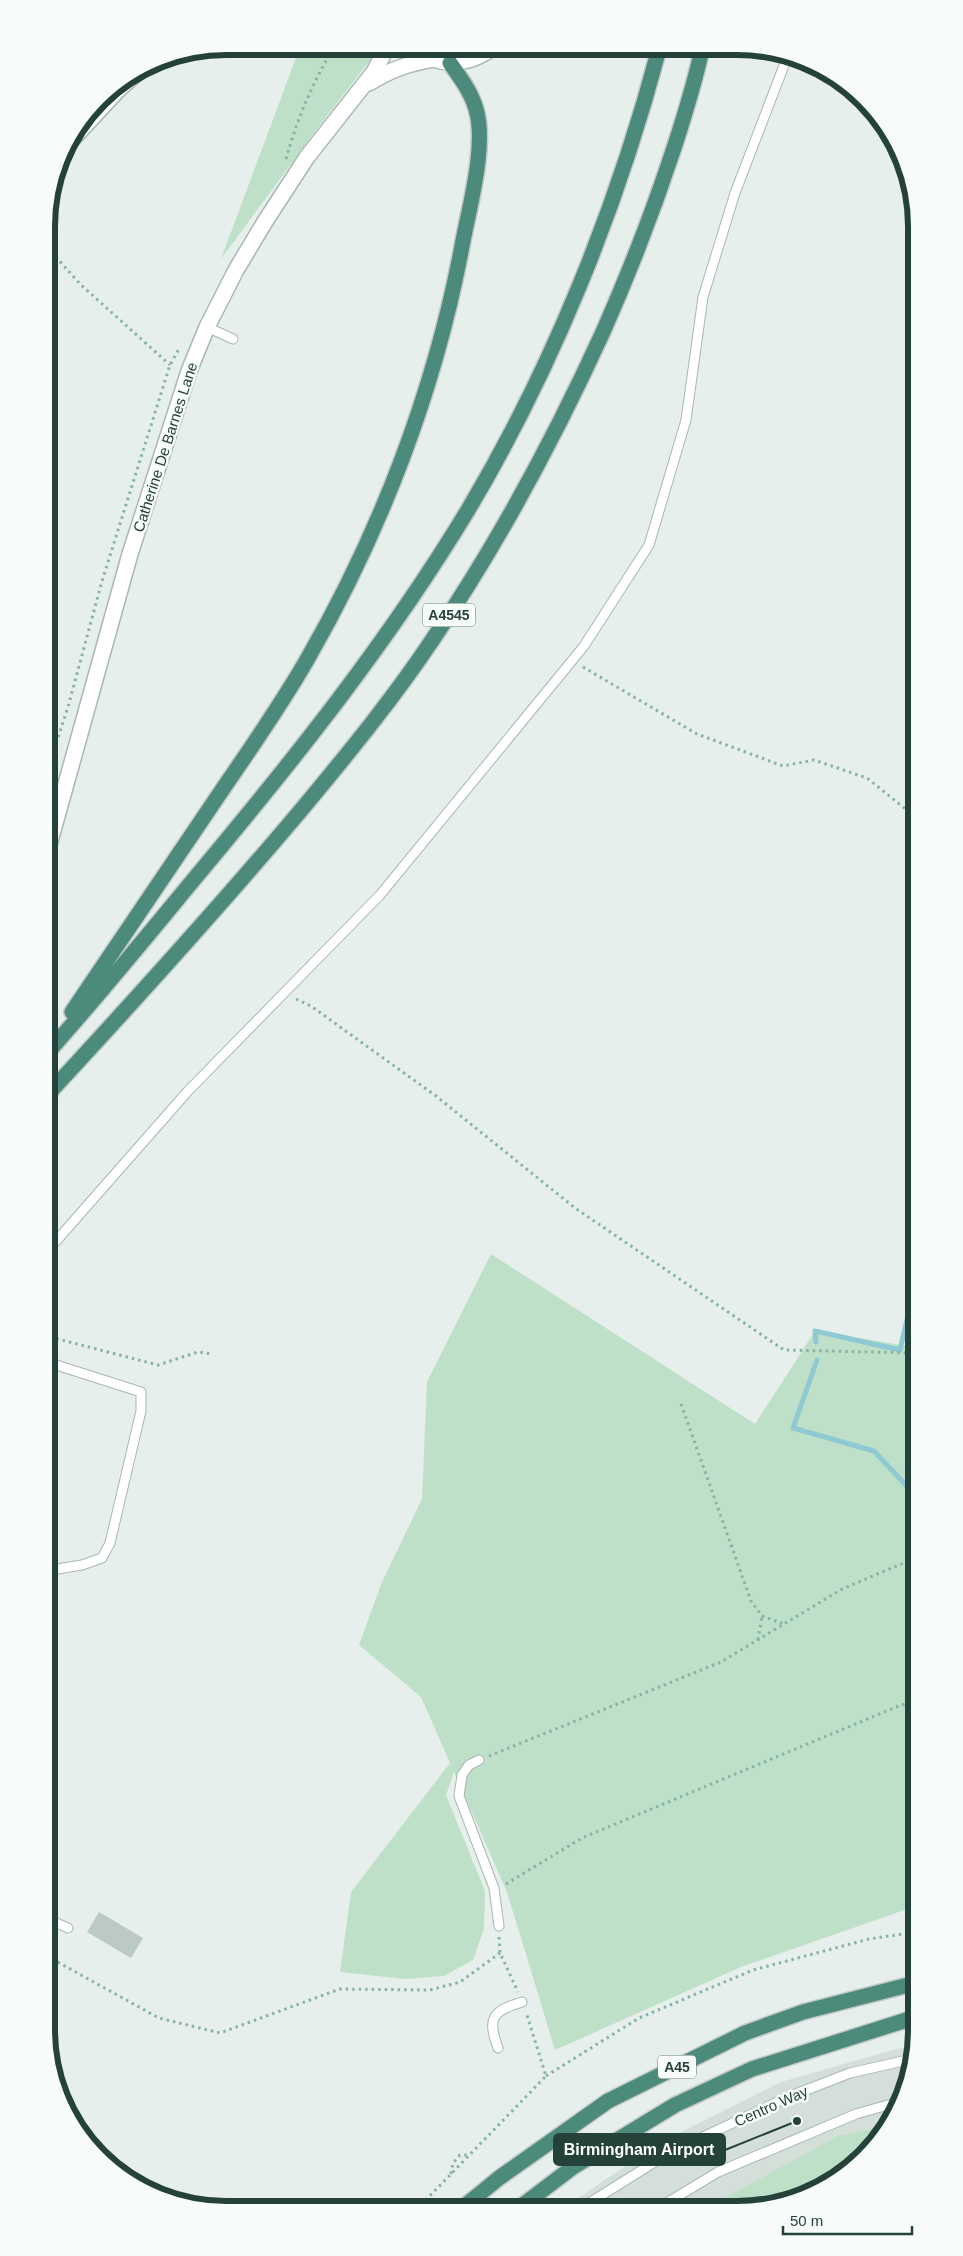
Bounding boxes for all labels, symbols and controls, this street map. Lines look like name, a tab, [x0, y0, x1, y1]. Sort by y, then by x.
street label: Catherine De Barnes Lane	[129, 360, 201, 534]
road number: A4545	[423, 604, 475, 626]
road number: A45	[658, 2056, 696, 2078]
street label: Centro Way	[732, 2082, 811, 2130]
callout: Birmingham Airport	[554, 2134, 725, 2165]
text: Birmingham Airport	[564, 2141, 715, 2158]
scale bar	[783, 2204, 912, 2236]
text: 50 m	[790, 2212, 823, 2229]

